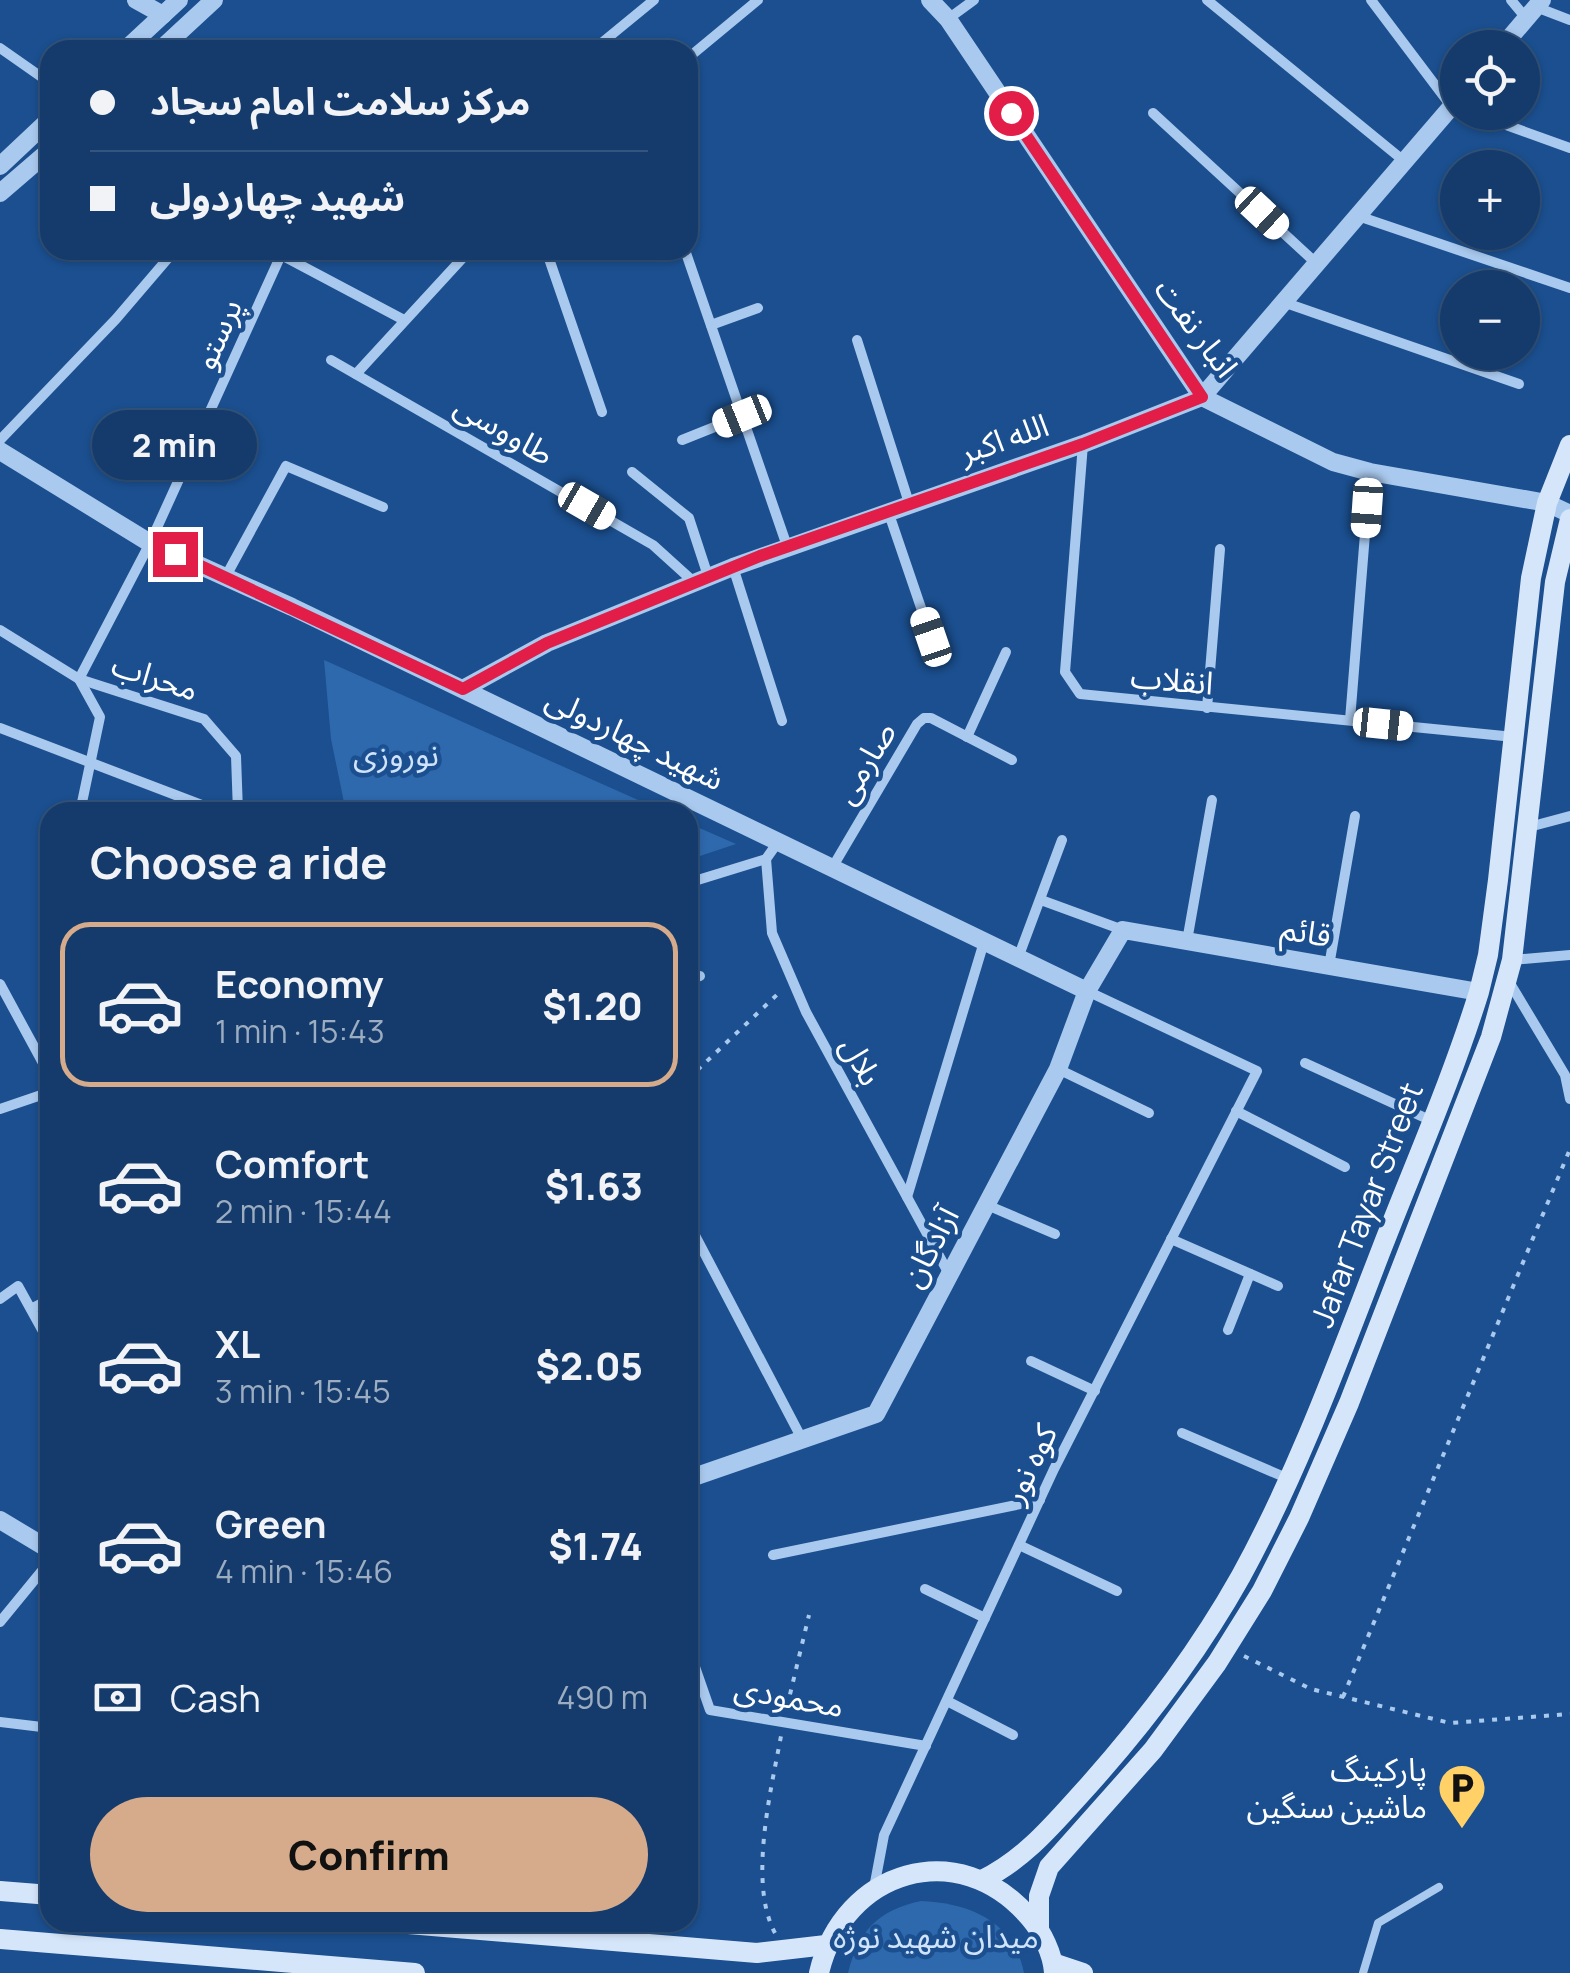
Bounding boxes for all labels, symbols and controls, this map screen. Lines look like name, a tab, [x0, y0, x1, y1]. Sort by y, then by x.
map controls	[1440, 30, 1540, 370]
button: locate	[1440, 30, 1540, 130]
text: مرکز سلامت امام سجاد	[150, 74, 530, 126]
route start	[989, 91, 1034, 136]
button: +	[1440, 150, 1540, 250]
text: شهید چهاردولی	[150, 170, 405, 222]
car	[1230, 182, 1294, 244]
street label: انبار نفت	[1145, 269, 1249, 386]
button: −	[1440, 270, 1540, 370]
street label: پرستو	[182, 291, 252, 376]
street label: طاووسی	[447, 383, 562, 475]
car	[709, 391, 775, 441]
street label: الله اکبر	[952, 402, 1054, 474]
callout: 2 min	[92, 409, 258, 479]
text: 2 min	[132, 423, 217, 467]
car	[1350, 477, 1384, 539]
car	[554, 478, 620, 534]
route end	[153, 532, 198, 577]
car	[907, 604, 955, 670]
street label: محراب	[106, 641, 204, 711]
street label: انقلاب	[1129, 653, 1215, 705]
street label: شهید چهاردولی	[539, 676, 732, 800]
car	[1352, 706, 1414, 742]
street label: صارمی	[822, 713, 906, 812]
park label: نوروزی	[353, 732, 439, 776]
text: Choose a ride	[90, 831, 387, 893]
street label: قائم	[1277, 905, 1335, 960]
text: Economy	[215, 957, 384, 1009]
icon: car	[95, 960, 185, 1050]
text: $1.20	[542, 979, 643, 1031]
text: 1 min · 15:43	[215, 1009, 385, 1053]
street label: بلال	[831, 1028, 893, 1093]
street label: Jafar Tayar Street	[1299, 1076, 1433, 1333]
text: Comfort	[215, 1137, 369, 1189]
icon: car	[95, 1140, 185, 1230]
text: $1.63	[545, 1159, 643, 1211]
text: 2 min · 15:44	[215, 1189, 392, 1233]
street label: آزادگان	[890, 1197, 969, 1295]
text: XL	[215, 1317, 260, 1369]
icon: car	[95, 1320, 185, 1410]
text: $2.05	[536, 1339, 643, 1391]
text: 3 min · 15:45	[215, 1369, 391, 1413]
street label: کوه نور	[991, 1416, 1067, 1511]
text: Green	[215, 1497, 327, 1549]
icon: car	[95, 1500, 185, 1590]
text: $1.74	[548, 1519, 643, 1571]
text: 4 min · 15:46	[215, 1549, 393, 1593]
street label: محمودی	[731, 1665, 847, 1727]
icon: cash	[90, 1670, 145, 1725]
text: Cash	[170, 1671, 261, 1723]
text: 490 m	[557, 1675, 648, 1719]
place label: پارکینگ ماشین سنگین	[1246, 1747, 1427, 1828]
parking icon: پارکینگ ماشین سنگین	[1436, 1762, 1488, 1830]
button: Confirm	[90, 1797, 648, 1912]
park label: میدان شهید نوژه	[833, 1914, 1039, 1958]

